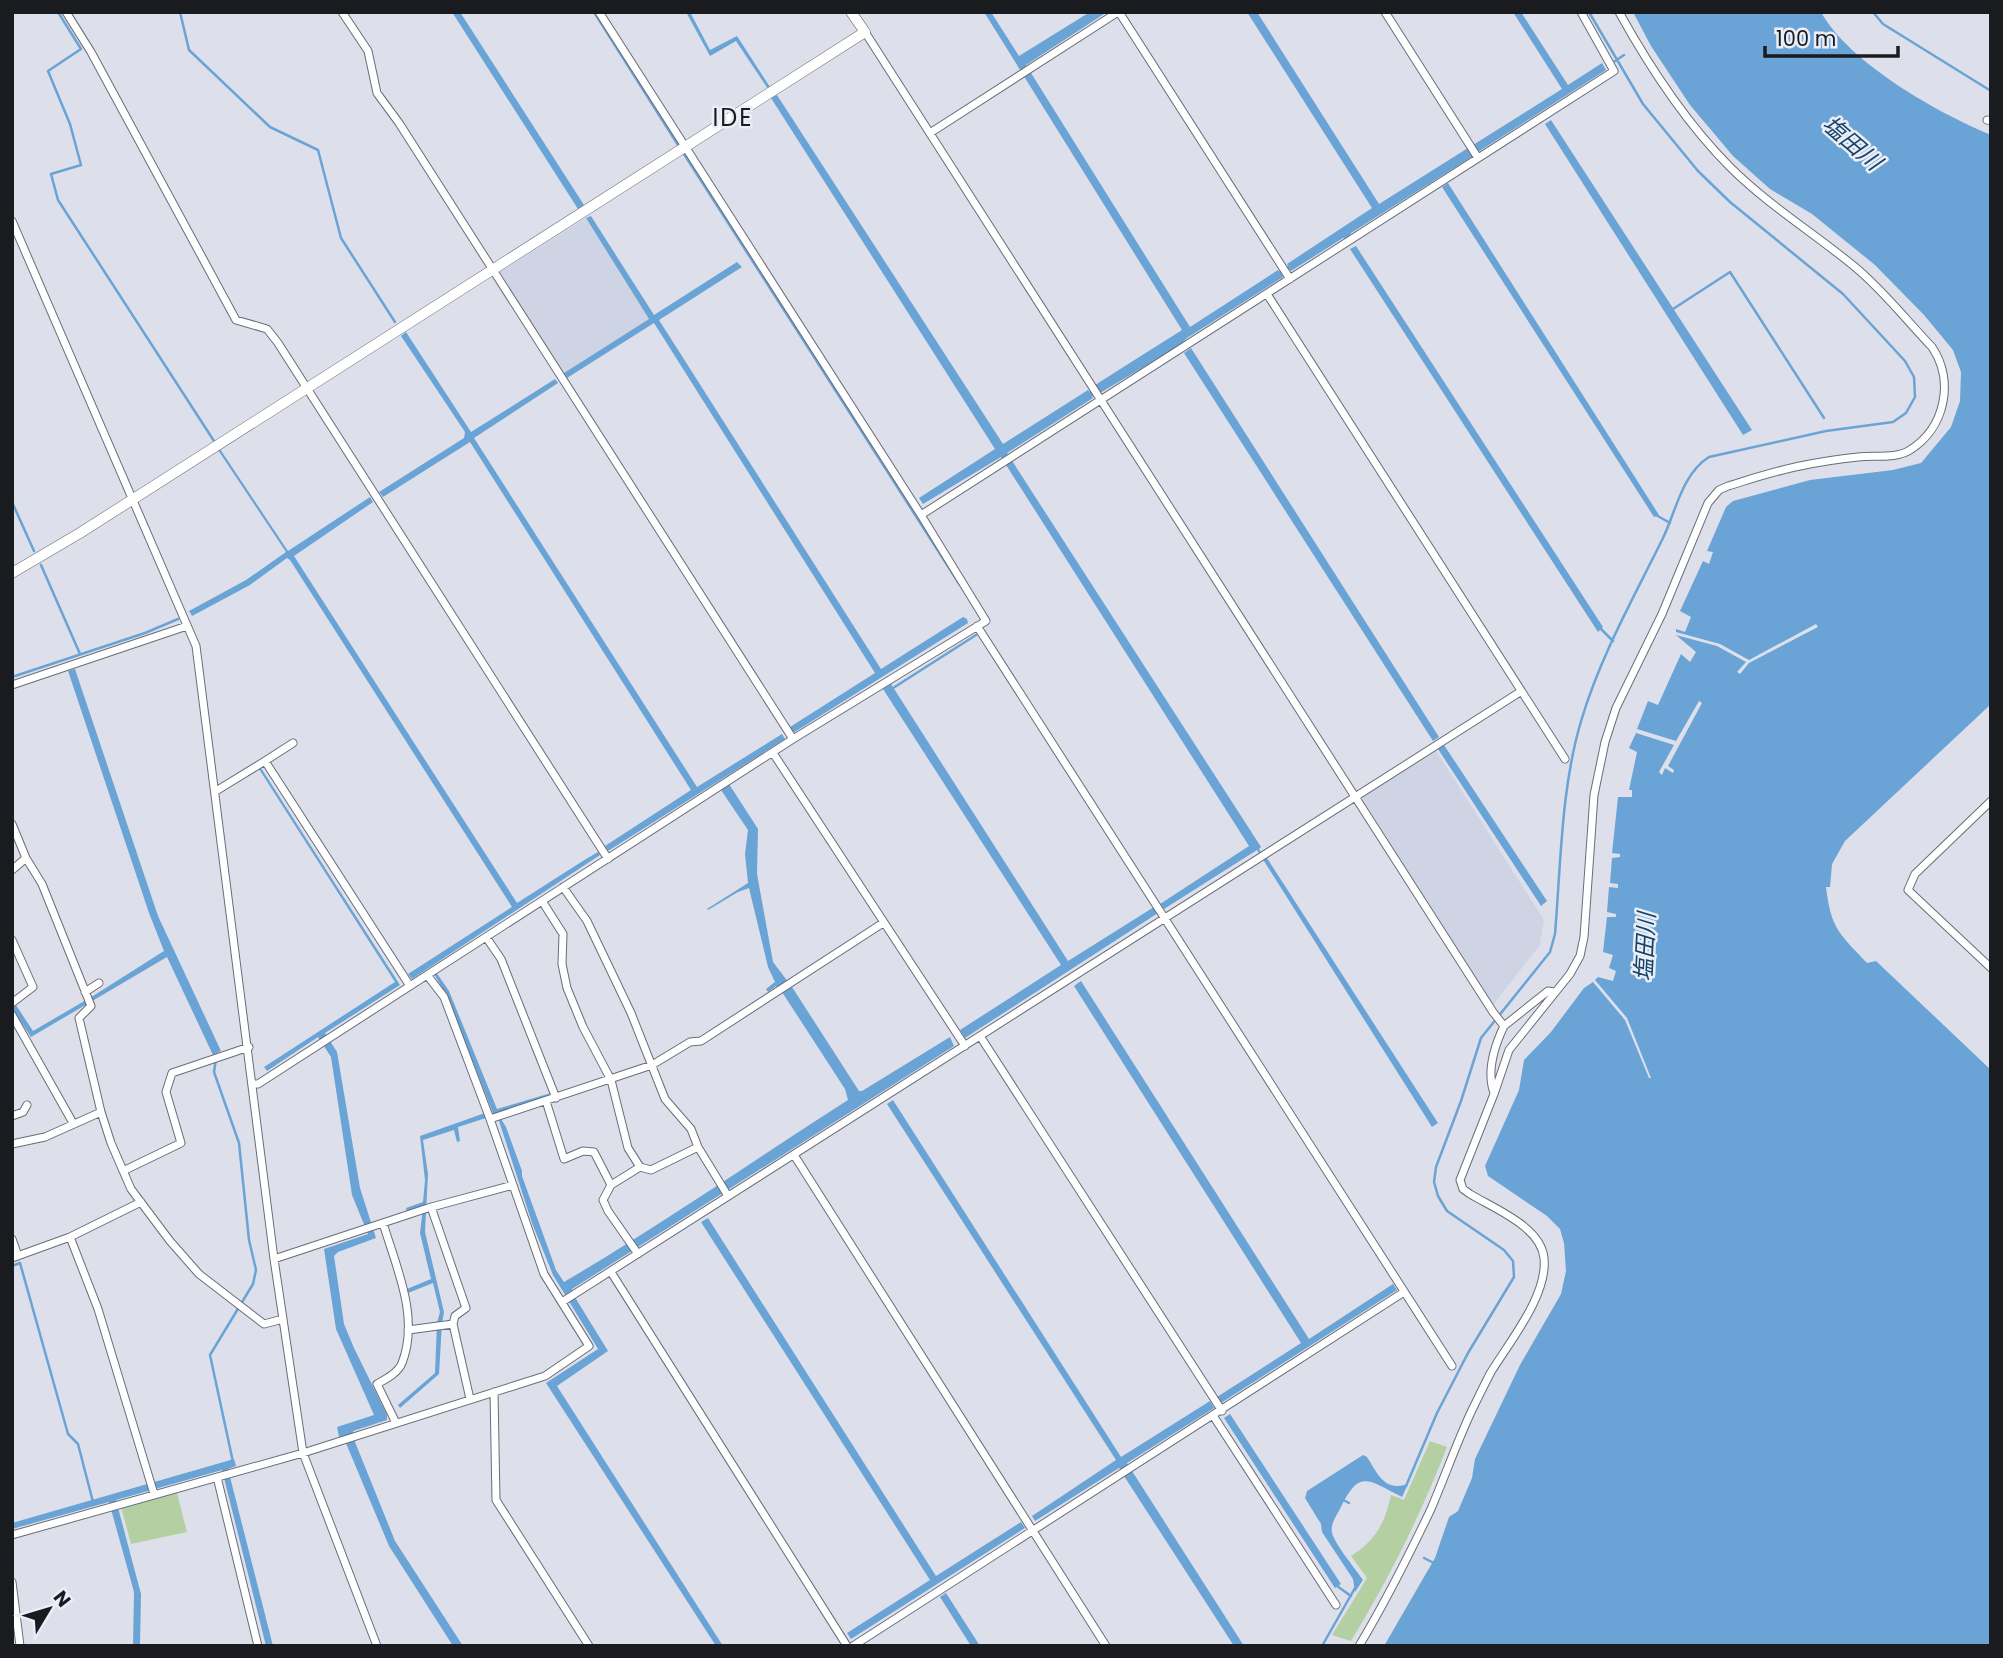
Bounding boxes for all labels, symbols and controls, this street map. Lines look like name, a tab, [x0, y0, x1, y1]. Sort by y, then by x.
scale bar	[1765, 14, 1898, 58]
text: 100 m	[1776, 24, 1836, 53]
district label: IDE	[712, 101, 754, 134]
water label: 塩田川	[1815, 108, 1891, 180]
water label: 塩田川	[1627, 909, 1663, 982]
north arrow	[14, 1574, 84, 1644]
text: N	[47, 1585, 77, 1613]

